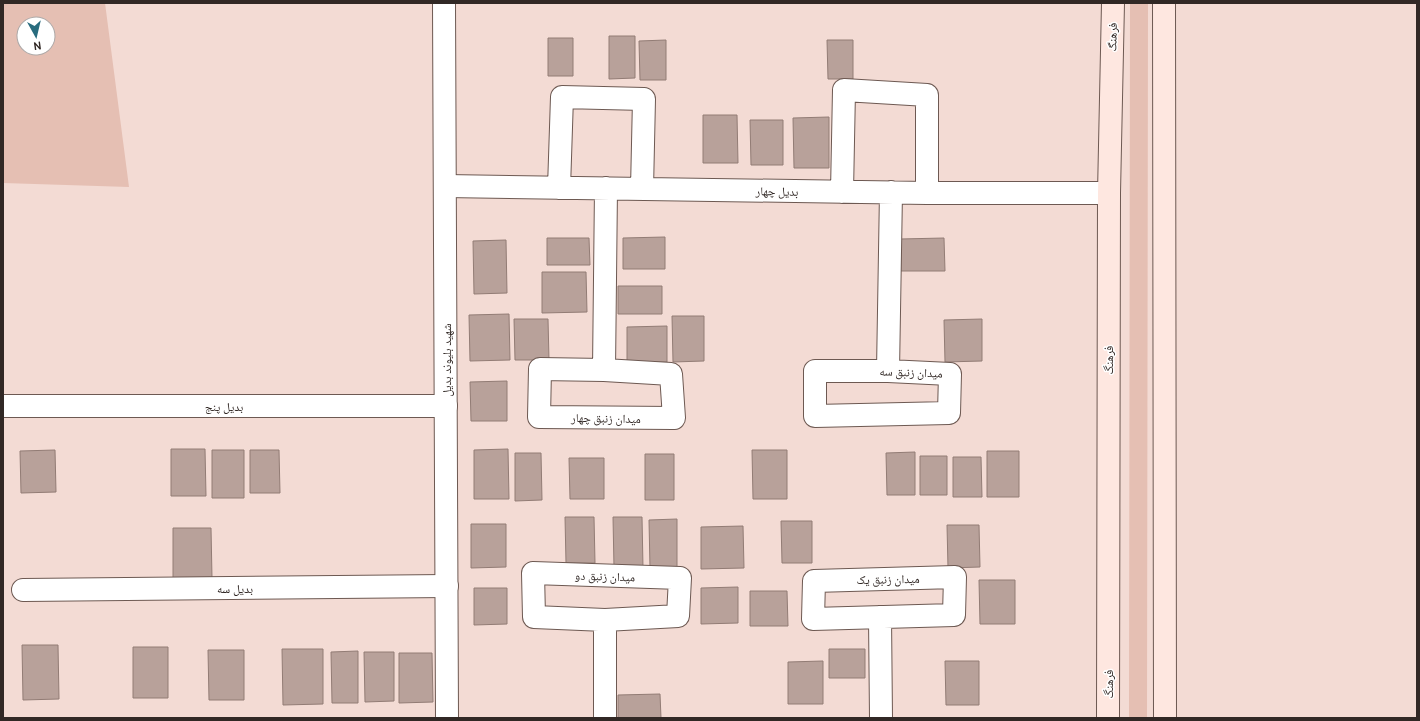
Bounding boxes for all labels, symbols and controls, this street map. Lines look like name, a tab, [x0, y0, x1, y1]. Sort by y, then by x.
north arrow	[16, 16, 56, 56]
street label: فرهنگ	[1104, 22, 1120, 52]
text: N	[33, 38, 42, 53]
street label: بدیل چهار	[754, 183, 799, 199]
street label: شهید بلیوند بدیل	[439, 323, 454, 397]
street label: فرهنگ	[1101, 346, 1116, 374]
street label: میدان زنبق سه	[879, 363, 943, 381]
street label: بدیل پنج	[205, 399, 243, 414]
street label: میدان زنبق چهار	[570, 410, 641, 426]
street label: میدان زنبق دو	[574, 567, 635, 585]
street label: میدان زنبق یک	[856, 571, 920, 587]
street label: بدیل سه	[217, 581, 253, 596]
street label: فرهنگ	[1101, 670, 1116, 698]

